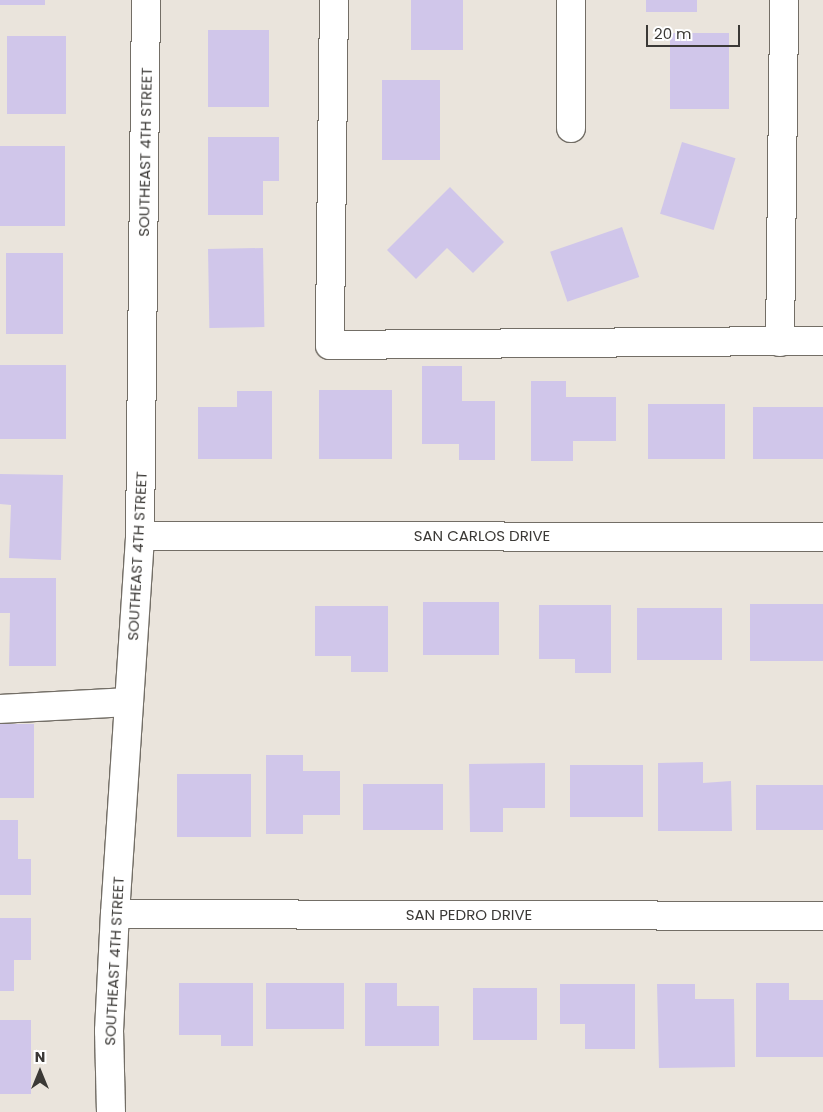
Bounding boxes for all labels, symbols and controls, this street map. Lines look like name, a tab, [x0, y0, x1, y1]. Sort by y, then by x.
scale bar	[648, 15, 742, 47]
text: 20 m	[654, 23, 692, 44]
street label: SOUTHEAST 4TH STREET	[135, 67, 155, 237]
street label: SOUTHEAST 4TH STREET	[124, 471, 150, 641]
street label: SAN CARLOS DRIVE	[414, 527, 550, 545]
street label: SOUTHEAST 4TH STREET	[101, 876, 127, 1046]
street label: SAN PEDRO DRIVE	[406, 906, 532, 924]
north arrow	[15, 1047, 65, 1097]
text: N	[35, 1047, 45, 1067]

